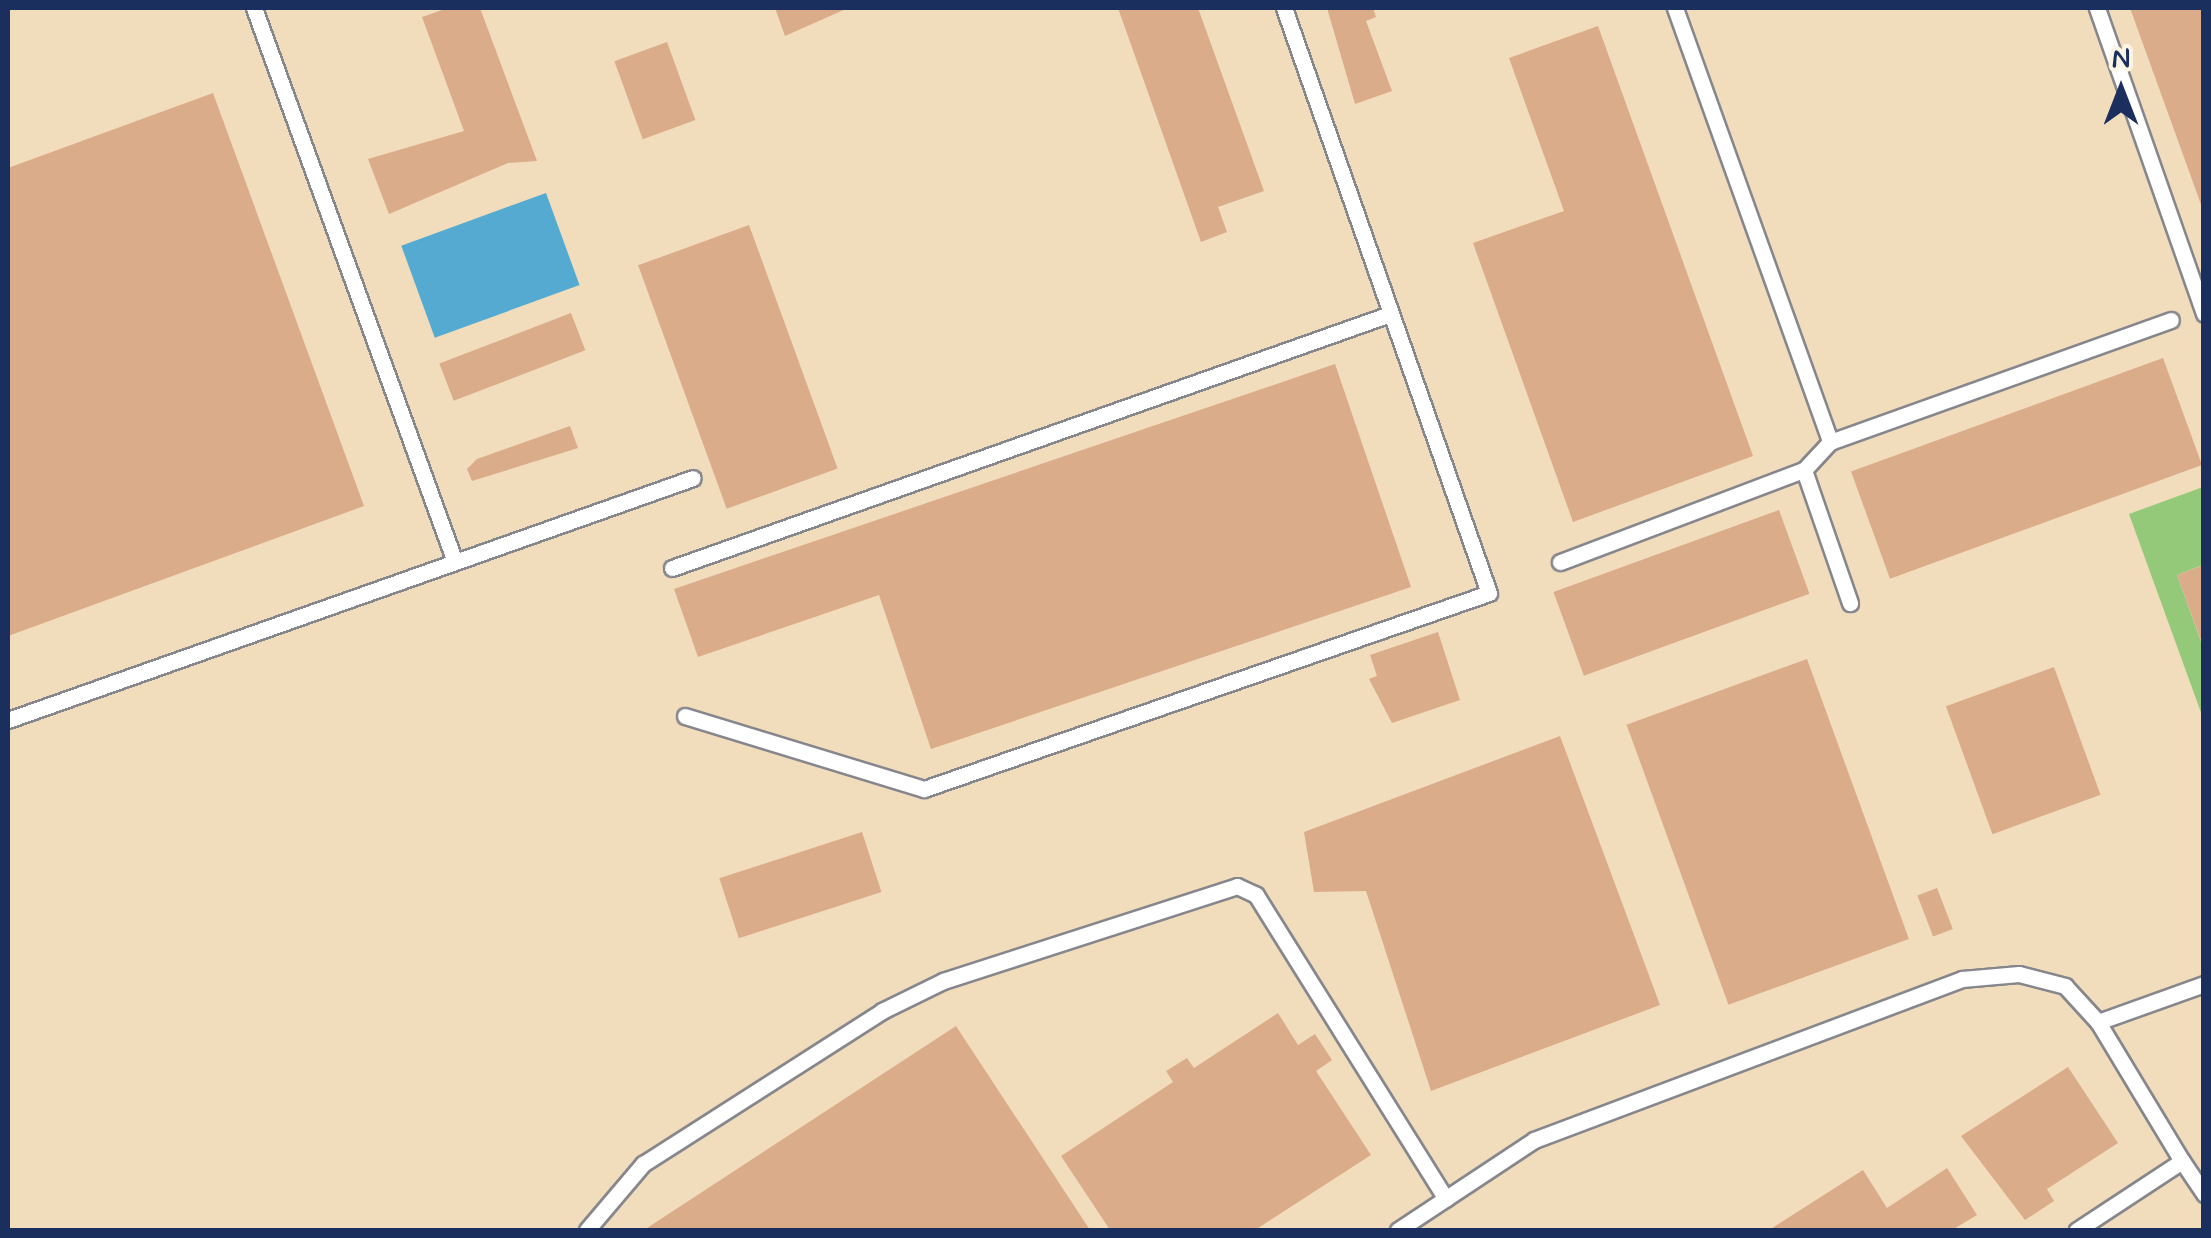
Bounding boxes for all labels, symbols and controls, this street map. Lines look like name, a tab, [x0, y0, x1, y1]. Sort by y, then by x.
north arrow	[2071, 40, 2171, 140]
text: N	[2112, 41, 2130, 78]

